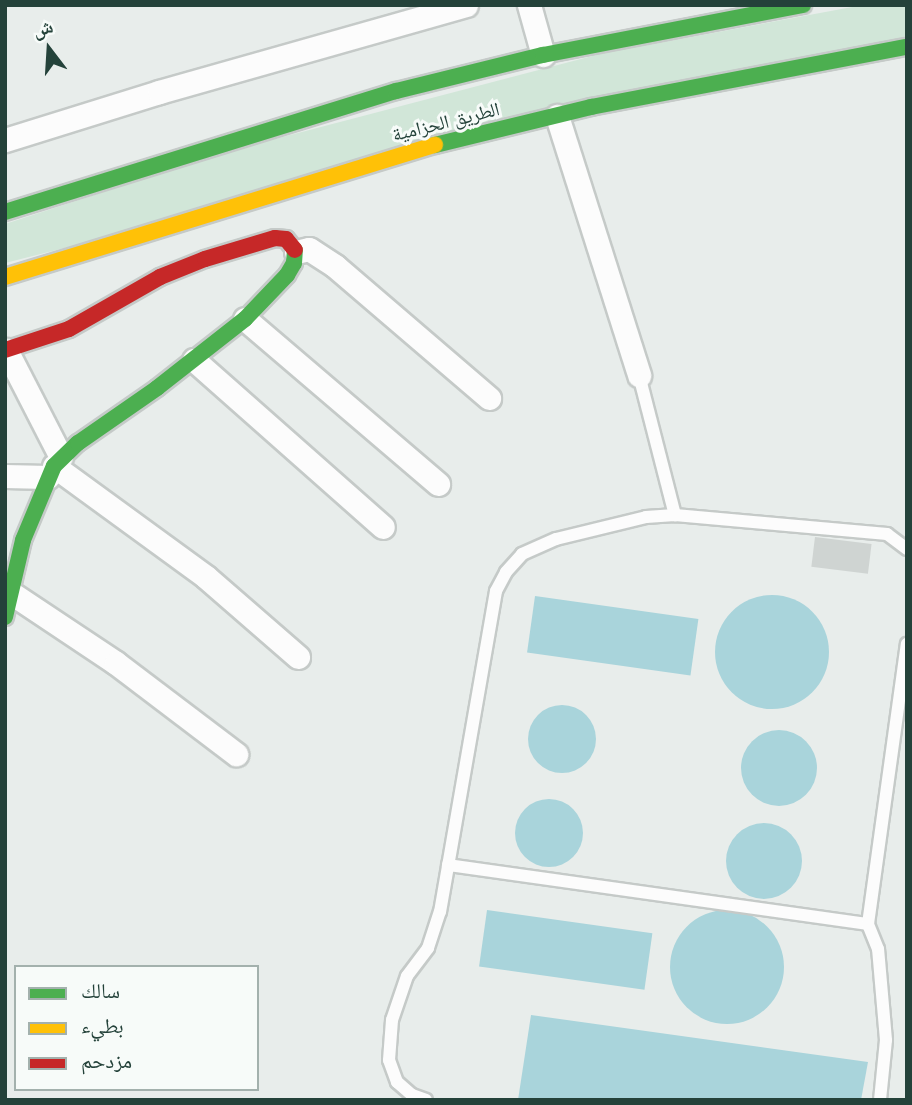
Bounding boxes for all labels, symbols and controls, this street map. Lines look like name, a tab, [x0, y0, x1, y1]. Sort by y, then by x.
north arrow	[14, 14, 84, 84]
text: ش	[30, 15, 55, 41]
street label: الطريق الحزامية	[390, 98, 502, 146]
legend	[14, 965, 259, 1091]
text: سالك	[81, 979, 120, 1002]
text: بطيء	[81, 1014, 124, 1037]
text: مزدحم	[81, 1049, 132, 1072]

